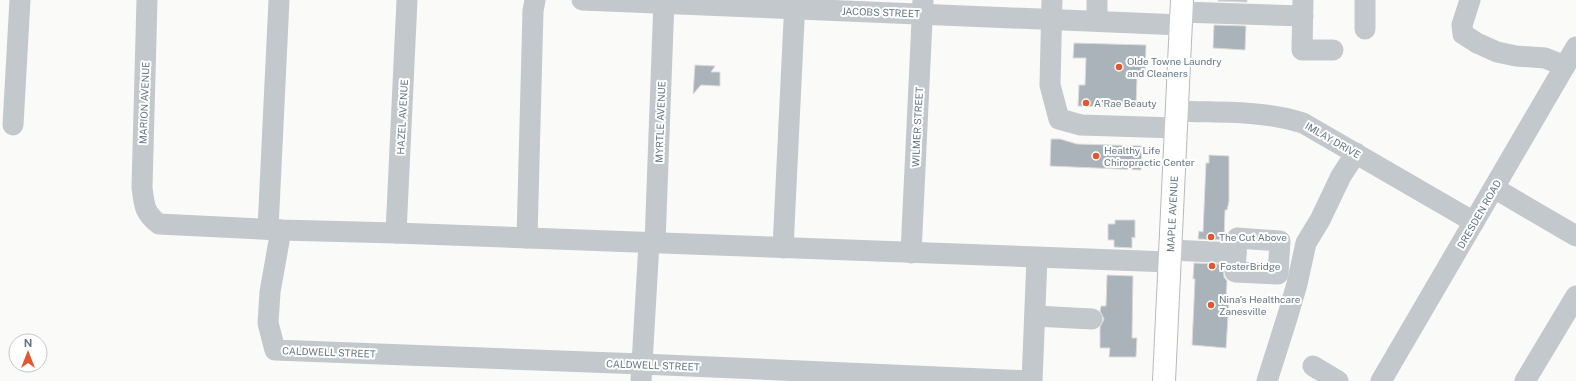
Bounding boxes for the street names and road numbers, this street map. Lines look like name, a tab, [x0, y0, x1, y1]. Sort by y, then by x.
street label: JACOBS STREET	[842, 5, 920, 19]
street label: MARION AVENUE	[137, 62, 151, 144]
street label: HAZEL AVENUE	[394, 79, 410, 155]
street label: MYRTLE AVENUE	[653, 81, 667, 163]
street label: WILMER STREET	[909, 87, 925, 167]
street label: IMLAY DRIVE	[1303, 119, 1363, 161]
street label: MAPLE AVENUE	[1164, 176, 1180, 252]
street label: DRESDEN ROAD	[1454, 177, 1504, 251]
street label: CALDWELL STREET	[282, 344, 376, 360]
street label: CALDWELL STREET	[606, 357, 700, 373]

